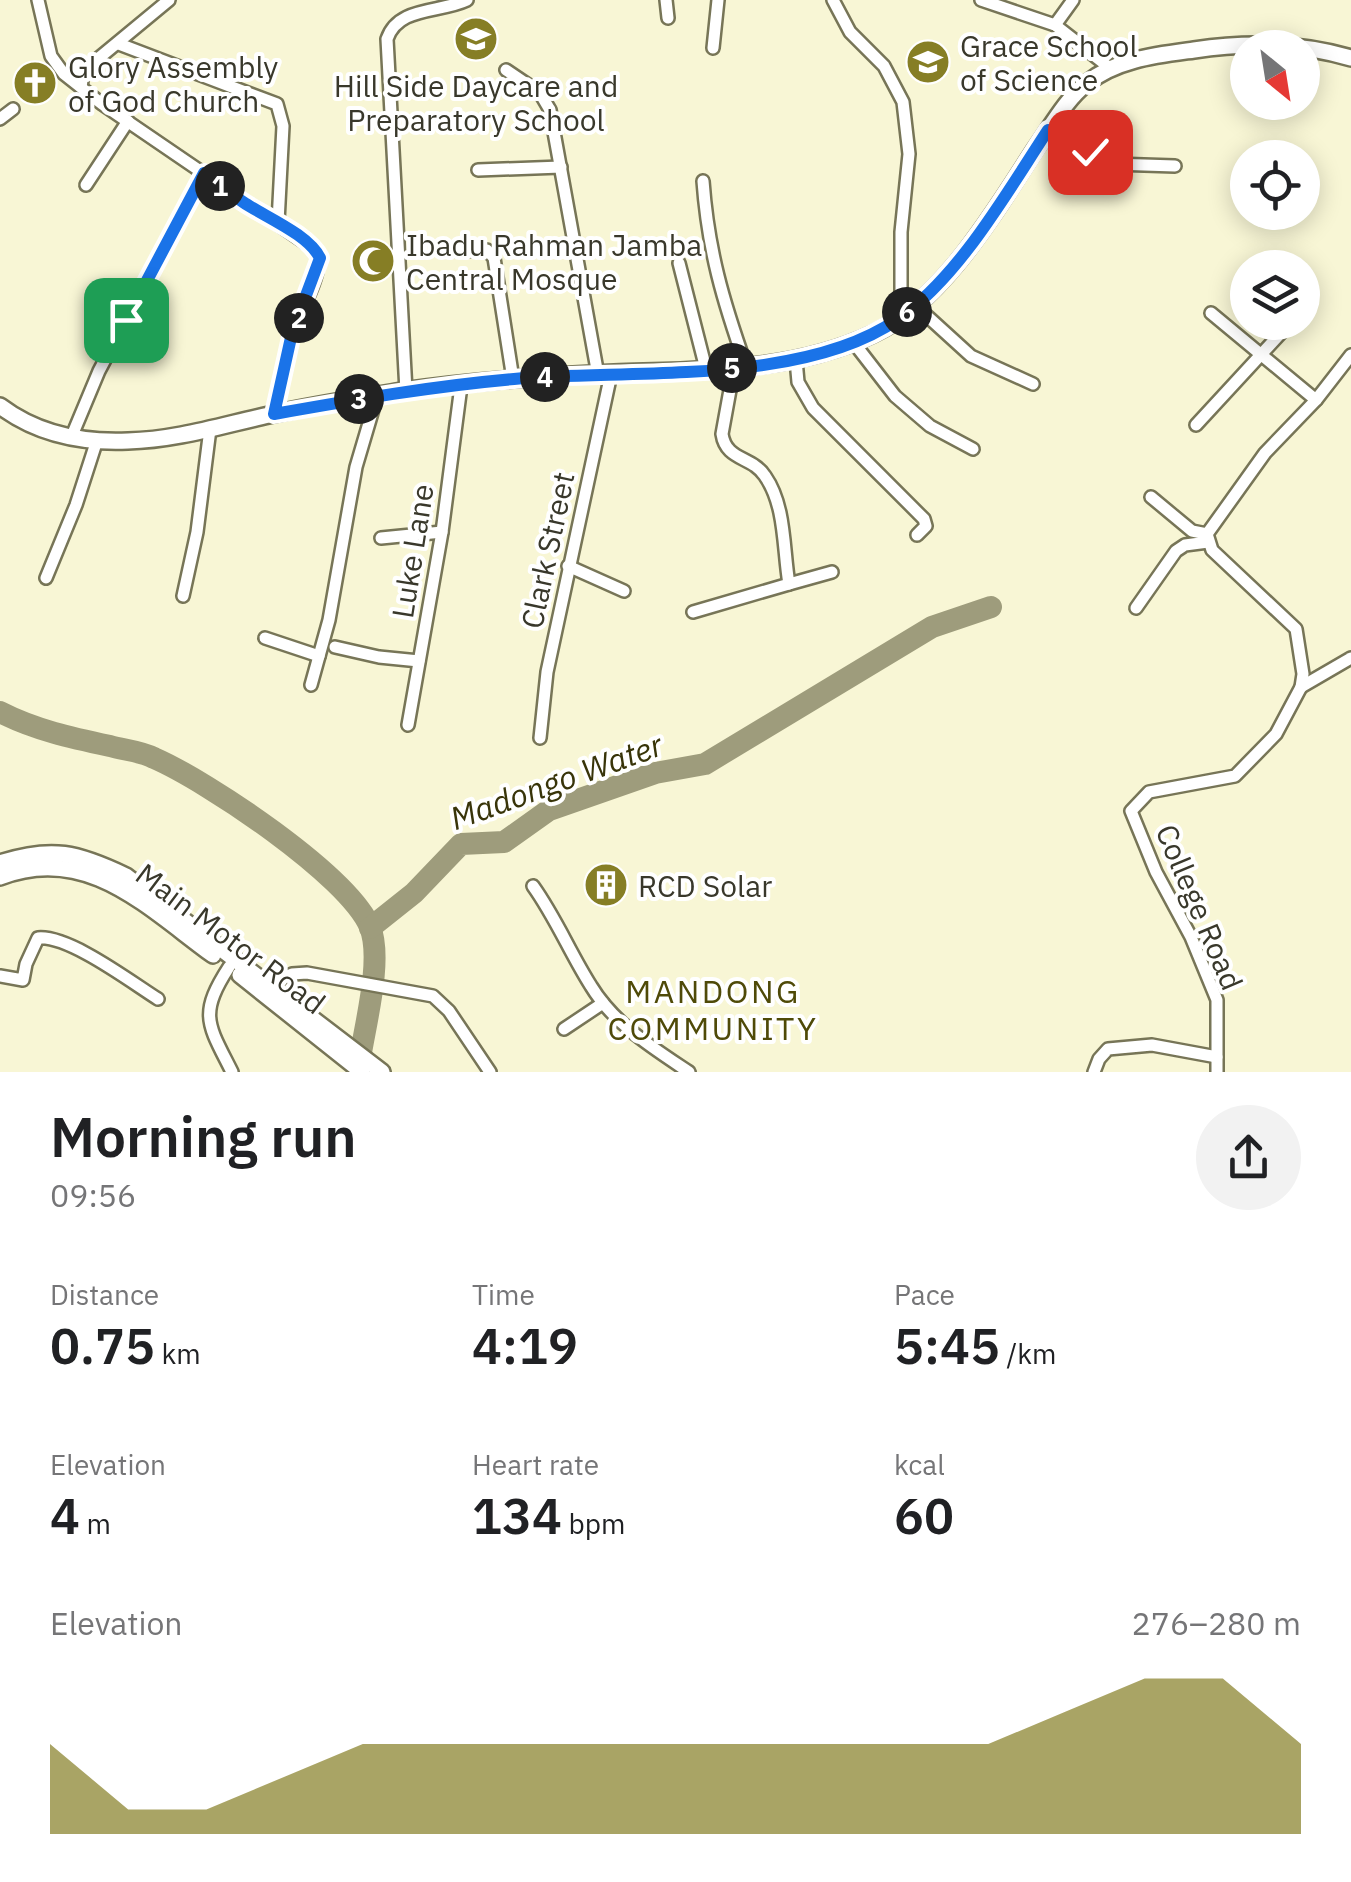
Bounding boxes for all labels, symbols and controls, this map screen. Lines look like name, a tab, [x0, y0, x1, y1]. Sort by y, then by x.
school or university icon: Hill Side Daycare and Preparatory School	[453, 16, 499, 62]
place label: Grace School of Science	[960, 26, 1138, 99]
north arrow	[1230, 30, 1320, 120]
map controls	[1230, 30, 1320, 340]
school or university icon: Grace School of Science	[905, 39, 951, 85]
place label: Glory Assembly of God Church	[68, 47, 278, 120]
church icon: Glory Assembly of God Church	[12, 60, 58, 106]
place label: Hill Side Daycare and Preparatory School	[334, 66, 618, 139]
pin	[1048, 110, 1133, 195]
icon: check	[1063, 125, 1118, 180]
button: locate	[1230, 140, 1320, 230]
pin: 1	[195, 161, 245, 211]
text: 1	[212, 167, 228, 204]
place label: Ibadu Rahman Jamba Central Mosque	[406, 225, 702, 298]
mosque icon: Ibadu Rahman Jamba Central Mosque	[350, 238, 396, 284]
button: layers	[1230, 250, 1320, 340]
pin	[84, 278, 169, 363]
pin: 6	[882, 287, 932, 337]
icon: arrive	[99, 293, 154, 348]
pin: 2	[274, 293, 324, 343]
text: 6	[899, 293, 915, 330]
text: 2	[291, 299, 307, 336]
pin: 5	[707, 343, 757, 393]
text: 5	[724, 349, 740, 386]
pin: 4	[520, 352, 570, 402]
text: 4	[537, 358, 553, 395]
pin: 3	[334, 374, 384, 424]
text: 3	[351, 380, 367, 417]
street label: Clark Street	[511, 468, 583, 632]
street label: Luke Lane	[382, 481, 442, 621]
water label: Madongo Water	[444, 723, 669, 839]
street label: College Road	[1148, 818, 1252, 996]
street label: Main Motor Road	[128, 854, 334, 1022]
building icon: RCD Solar	[583, 862, 629, 908]
place label: RCD Solar	[638, 866, 772, 905]
district label: MANDONG COMMUNITY	[608, 970, 818, 1049]
text: Morning run	[50, 1101, 357, 1172]
button: share	[1196, 1105, 1301, 1210]
text: 09:56	[50, 1174, 136, 1216]
text: Distance	[50, 1276, 159, 1313]
text: Time	[472, 1276, 535, 1313]
text: Pace	[894, 1276, 955, 1313]
text: 0.75	[50, 1313, 155, 1378]
text: 4:19	[472, 1313, 578, 1378]
text: 5:45	[894, 1313, 1000, 1378]
text: km	[155, 1335, 201, 1372]
text: /km	[1000, 1335, 1057, 1372]
text: Elevation	[50, 1446, 166, 1483]
text: Heart rate	[472, 1446, 599, 1483]
text: kcal	[894, 1446, 945, 1483]
text: 4	[50, 1483, 80, 1548]
text: 134	[472, 1483, 562, 1548]
text: 60	[894, 1483, 954, 1548]
text: m	[80, 1505, 111, 1542]
text: bpm	[562, 1505, 626, 1542]
text: Elevation	[50, 1602, 183, 1644]
text: 276–280 m	[1131, 1602, 1301, 1644]

